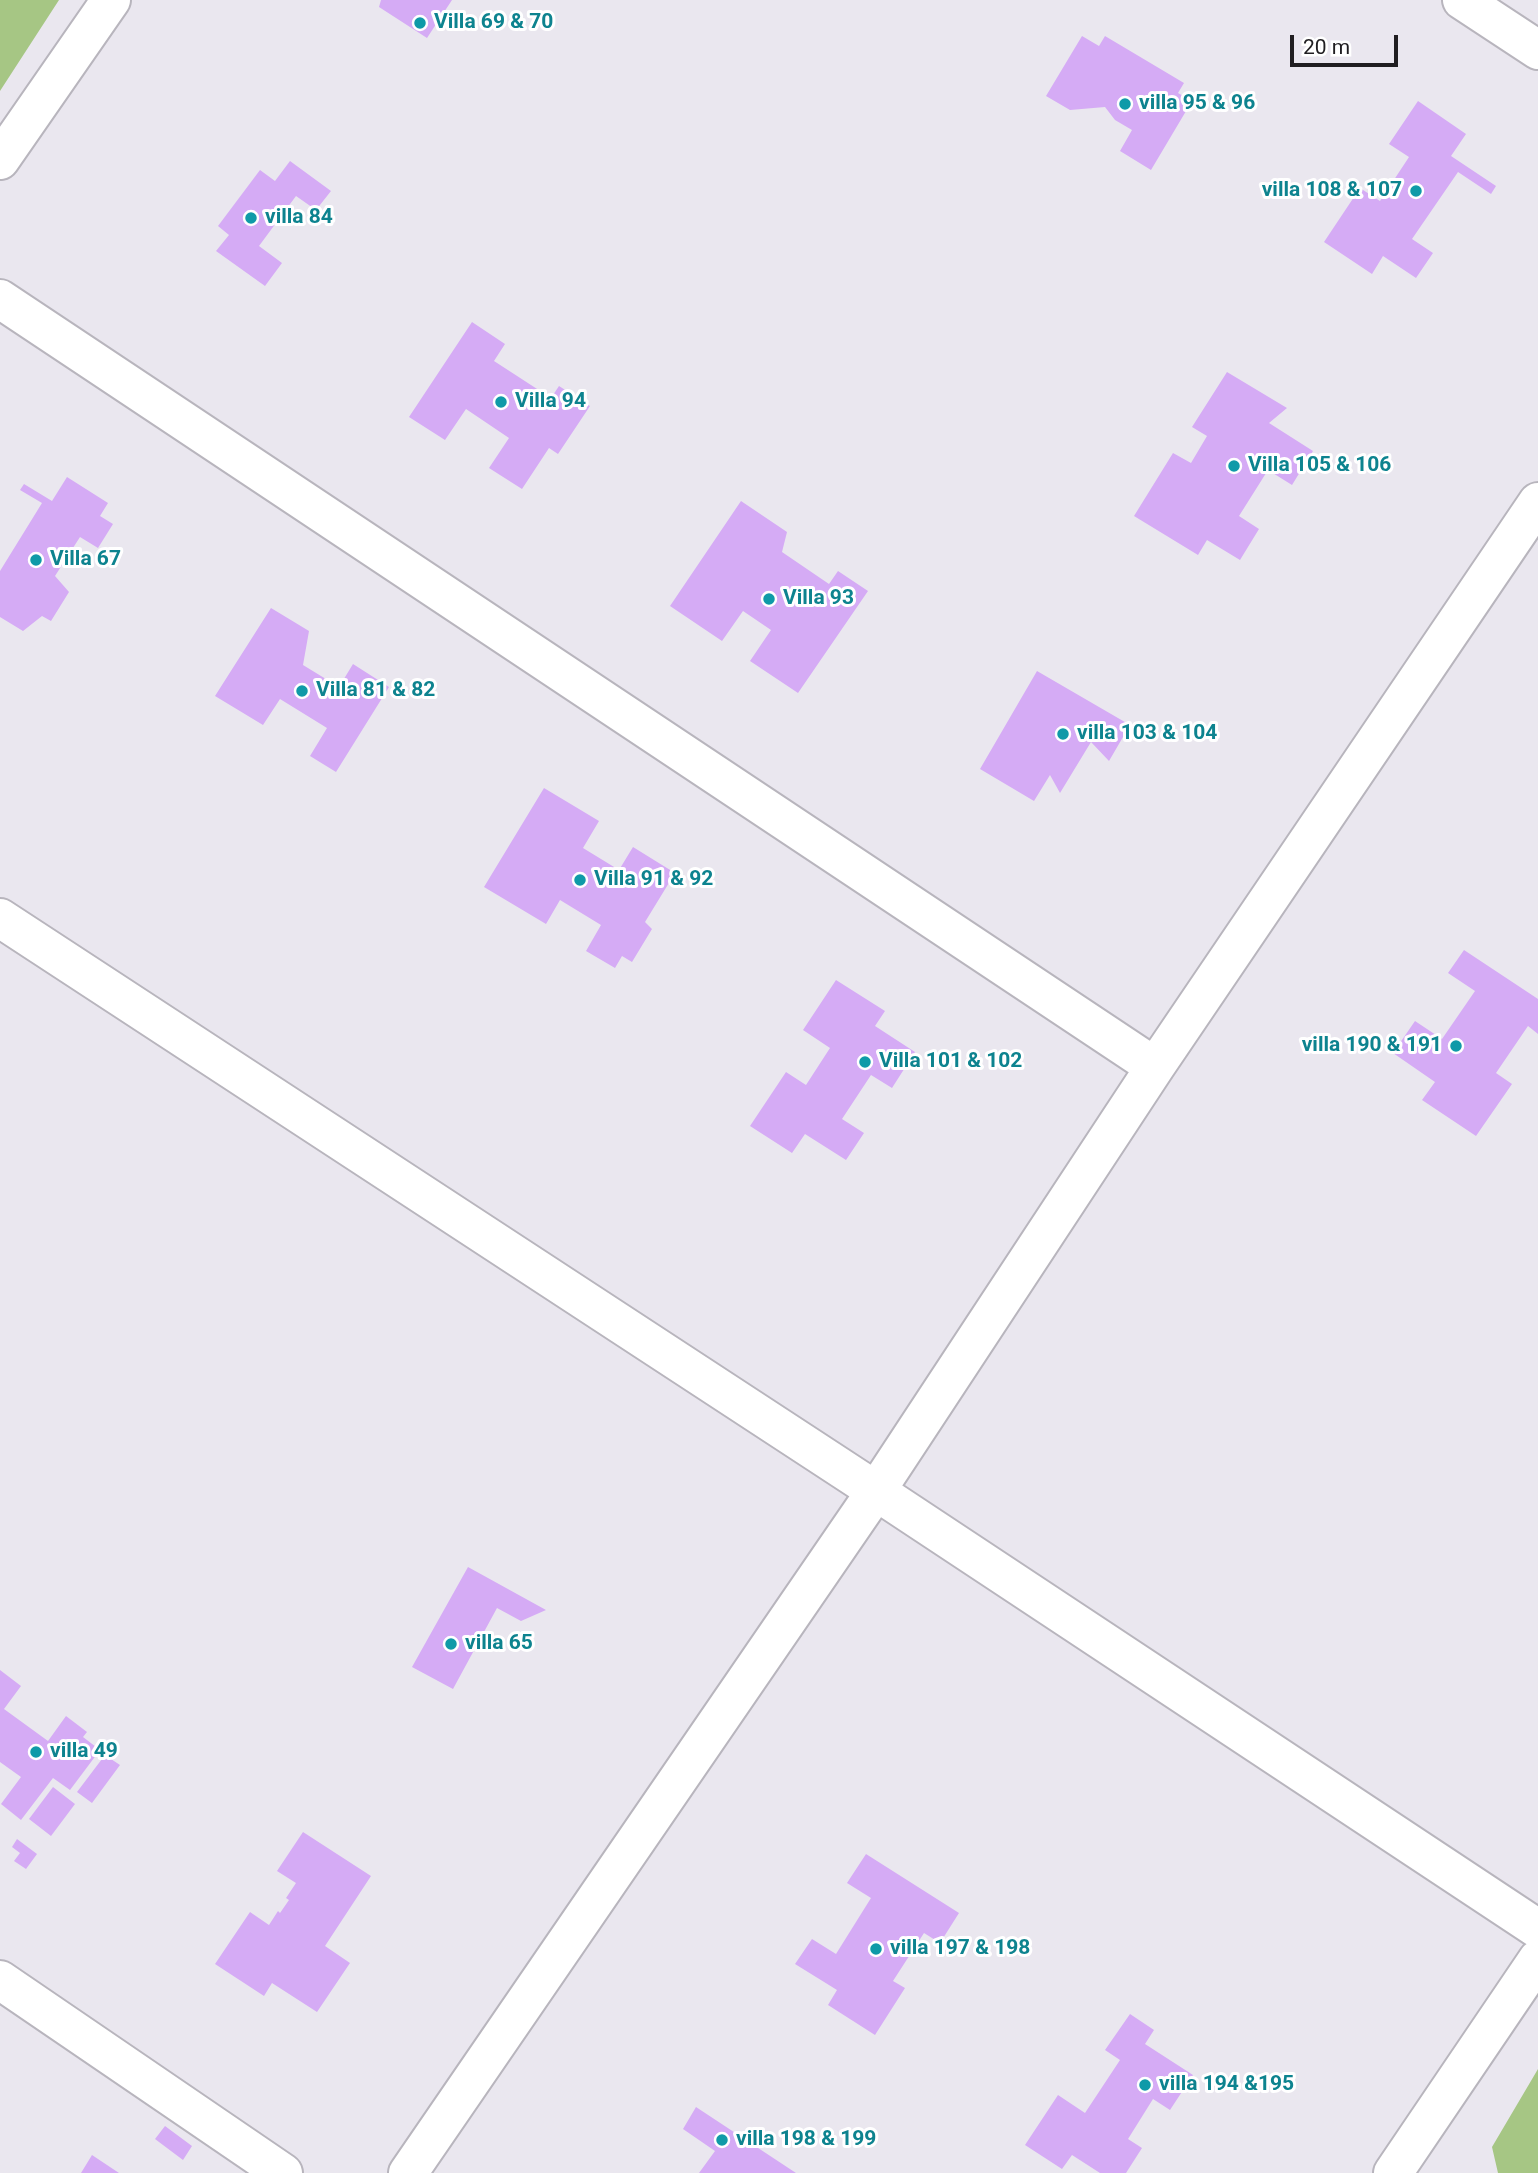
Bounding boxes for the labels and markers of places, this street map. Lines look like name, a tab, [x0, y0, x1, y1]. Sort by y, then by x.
place label: Villa 69 & 70	[434, 10, 553, 36]
marker: Villa 69 & 70	[412, 15, 428, 31]
place label: villa 95 & 96	[1139, 91, 1255, 117]
marker: villa 95 & 96	[1117, 96, 1133, 112]
place label: villa 108 & 107	[1262, 178, 1402, 204]
marker: villa 108 & 107	[1408, 183, 1424, 199]
place label: villa 84	[265, 205, 333, 231]
marker: villa 84	[243, 210, 259, 226]
place label: Villa 94	[515, 389, 586, 415]
marker: Villa 94	[493, 394, 509, 410]
place label: Villa 105 & 106	[1248, 453, 1391, 479]
marker: Villa 105 & 106	[1226, 458, 1242, 474]
place label: Villa 67	[50, 547, 121, 573]
marker: Villa 67	[28, 552, 44, 568]
place label: Villa 93	[783, 586, 854, 612]
marker: Villa 93	[761, 591, 777, 607]
place label: Villa 81 & 82	[316, 678, 435, 704]
marker: Villa 81 & 82	[294, 683, 310, 699]
place label: villa 103 & 104	[1077, 721, 1217, 747]
marker: villa 103 & 104	[1055, 726, 1071, 742]
place label: Villa 91 & 92	[594, 867, 713, 893]
marker: Villa 91 & 92	[572, 872, 588, 888]
place label: villa 190 & 191	[1302, 1033, 1442, 1059]
marker: villa 190 & 191	[1448, 1038, 1464, 1054]
place label: Villa 101 & 102	[879, 1049, 1022, 1075]
marker: Villa 101 & 102	[857, 1054, 873, 1070]
place label: villa 65	[465, 1631, 533, 1657]
marker: villa 65	[443, 1636, 459, 1652]
place label: villa 49	[50, 1739, 118, 1765]
marker: villa 49	[28, 1744, 44, 1760]
place label: villa 197 & 198	[890, 1936, 1030, 1962]
marker: villa 197 & 198	[868, 1941, 884, 1957]
place label: villa 194 &195	[1159, 2072, 1294, 2098]
marker: villa 194 &195	[1137, 2077, 1153, 2093]
place label: villa 198 & 199	[736, 2127, 876, 2153]
marker: villa 198 & 199	[714, 2132, 730, 2148]

